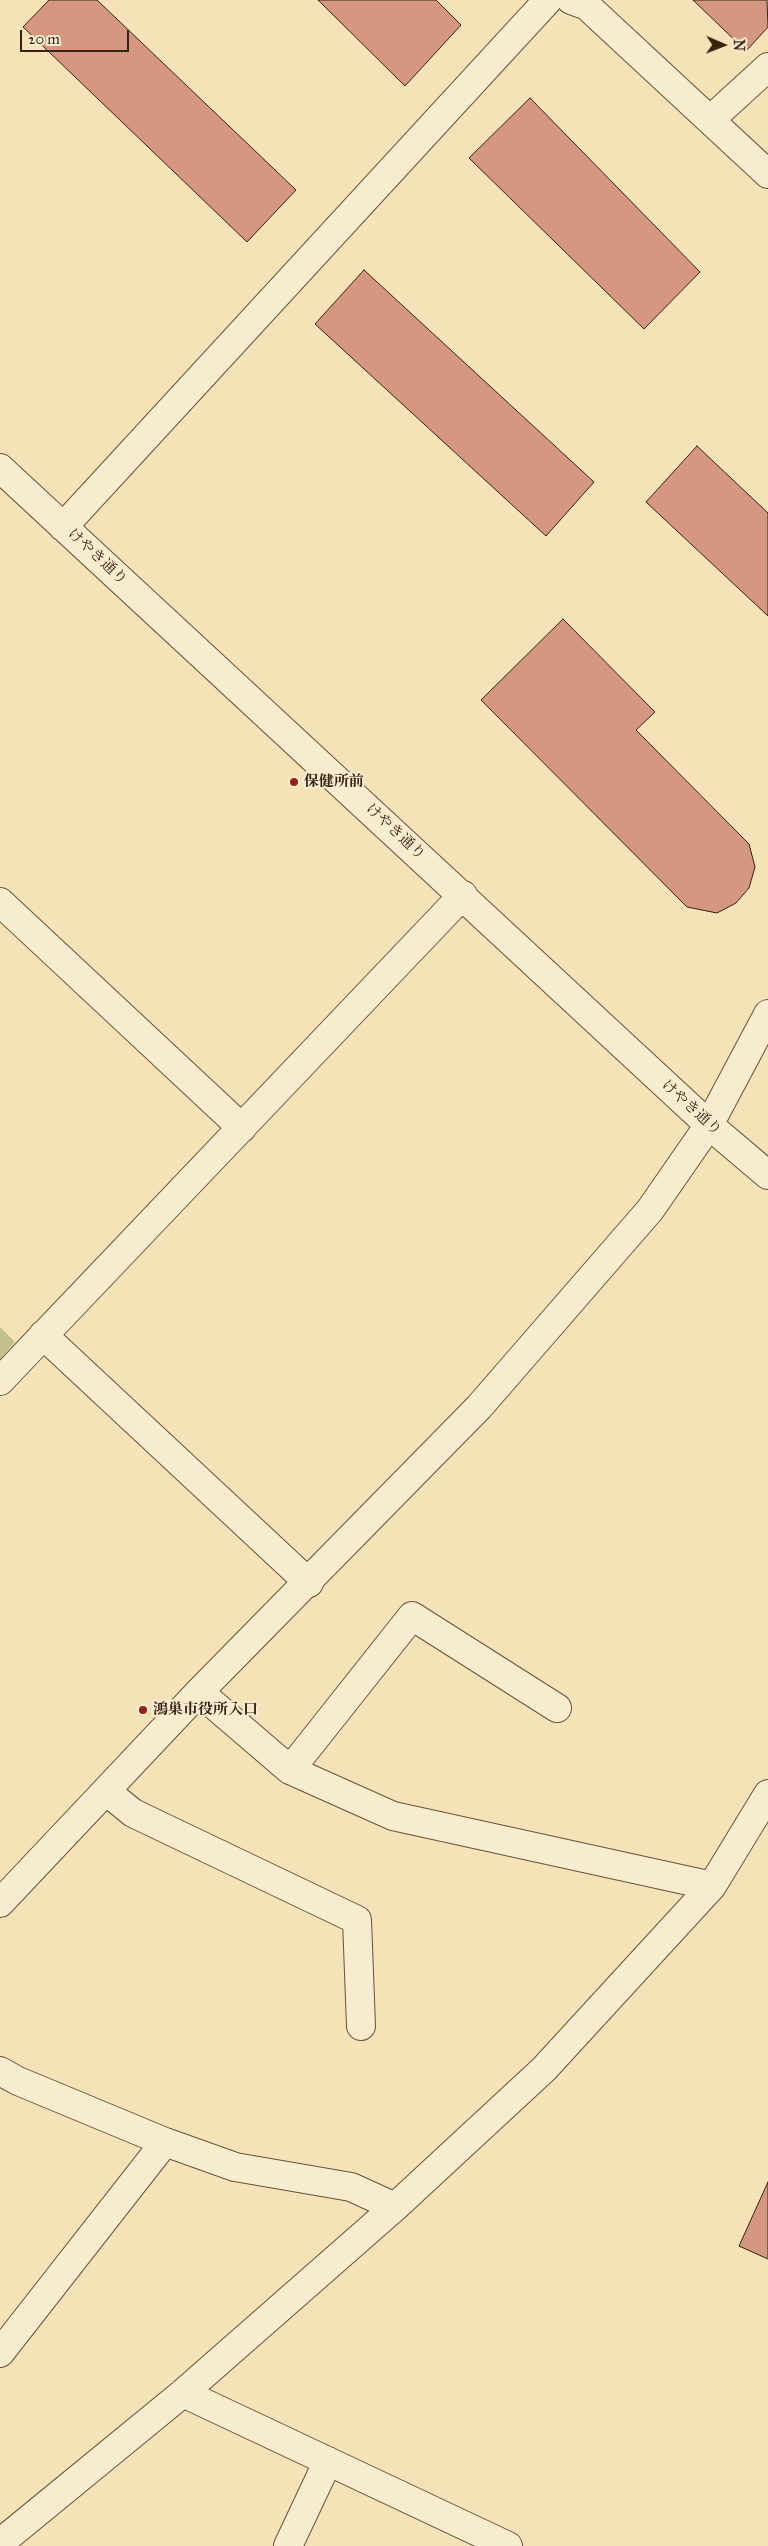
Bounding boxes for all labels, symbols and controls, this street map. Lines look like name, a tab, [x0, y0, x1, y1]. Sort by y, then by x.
scale bar	[22, 20, 131, 52]
north arrow	[698, 20, 748, 70]
text: 20 m	[28, 30, 60, 48]
text: N	[730, 39, 747, 51]
street label: けやき通り	[63, 525, 131, 589]
place label: 保健所前	[304, 773, 364, 791]
marker: 保健所前	[288, 776, 300, 788]
street label: けやき通り	[361, 800, 429, 864]
street label: けやき通り	[657, 1076, 725, 1140]
place label: 鴻巣市役所入口	[153, 1701, 258, 1719]
marker: 鴻巣市役所入口	[137, 1704, 149, 1716]

